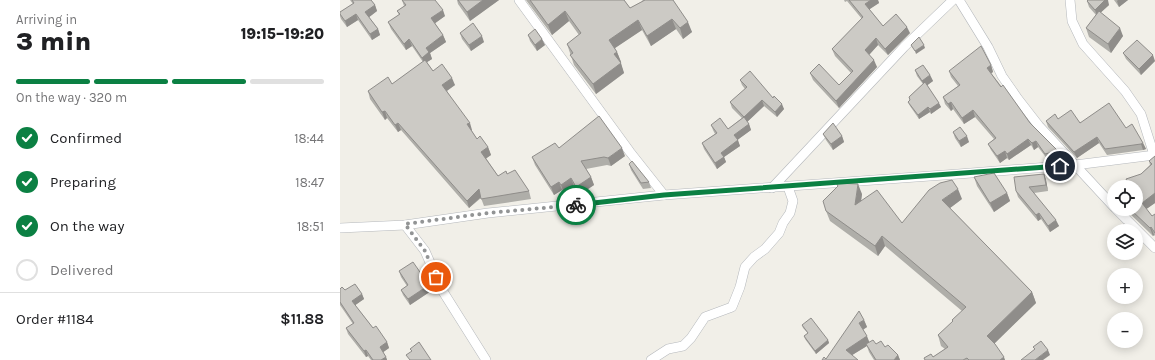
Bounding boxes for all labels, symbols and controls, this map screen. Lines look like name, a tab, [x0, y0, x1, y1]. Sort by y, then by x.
text: Arriving in	[16, 12, 77, 27]
text: 19:15–19:20	[241, 25, 324, 43]
text: 3 min	[16, 26, 91, 57]
text: On the way · 320 m	[16, 90, 127, 105]
icon: check	[16, 127, 38, 149]
text: Confirmed	[50, 129, 122, 147]
text: 18:44	[294, 131, 324, 146]
pin	[1043, 149, 1077, 183]
icon: home	[1049, 155, 1071, 177]
icon: check	[16, 171, 38, 193]
text: Preparing	[50, 173, 116, 191]
text: 18:47	[295, 175, 324, 190]
map controls	[1107, 180, 1143, 348]
button: locate	[1107, 180, 1143, 216]
courier	[556, 185, 596, 225]
icon: bike	[565, 194, 587, 216]
icon: check	[16, 215, 38, 237]
text: On the way	[50, 217, 124, 235]
text: 18:51	[297, 219, 324, 234]
button: layers	[1107, 224, 1143, 260]
pin	[419, 260, 453, 294]
text: Delivered	[50, 261, 114, 279]
icon: bag	[425, 266, 447, 288]
button: +	[1107, 268, 1143, 304]
text: Order #1184	[16, 310, 94, 328]
text: $11.88	[280, 310, 324, 328]
button: −	[1107, 312, 1143, 348]

